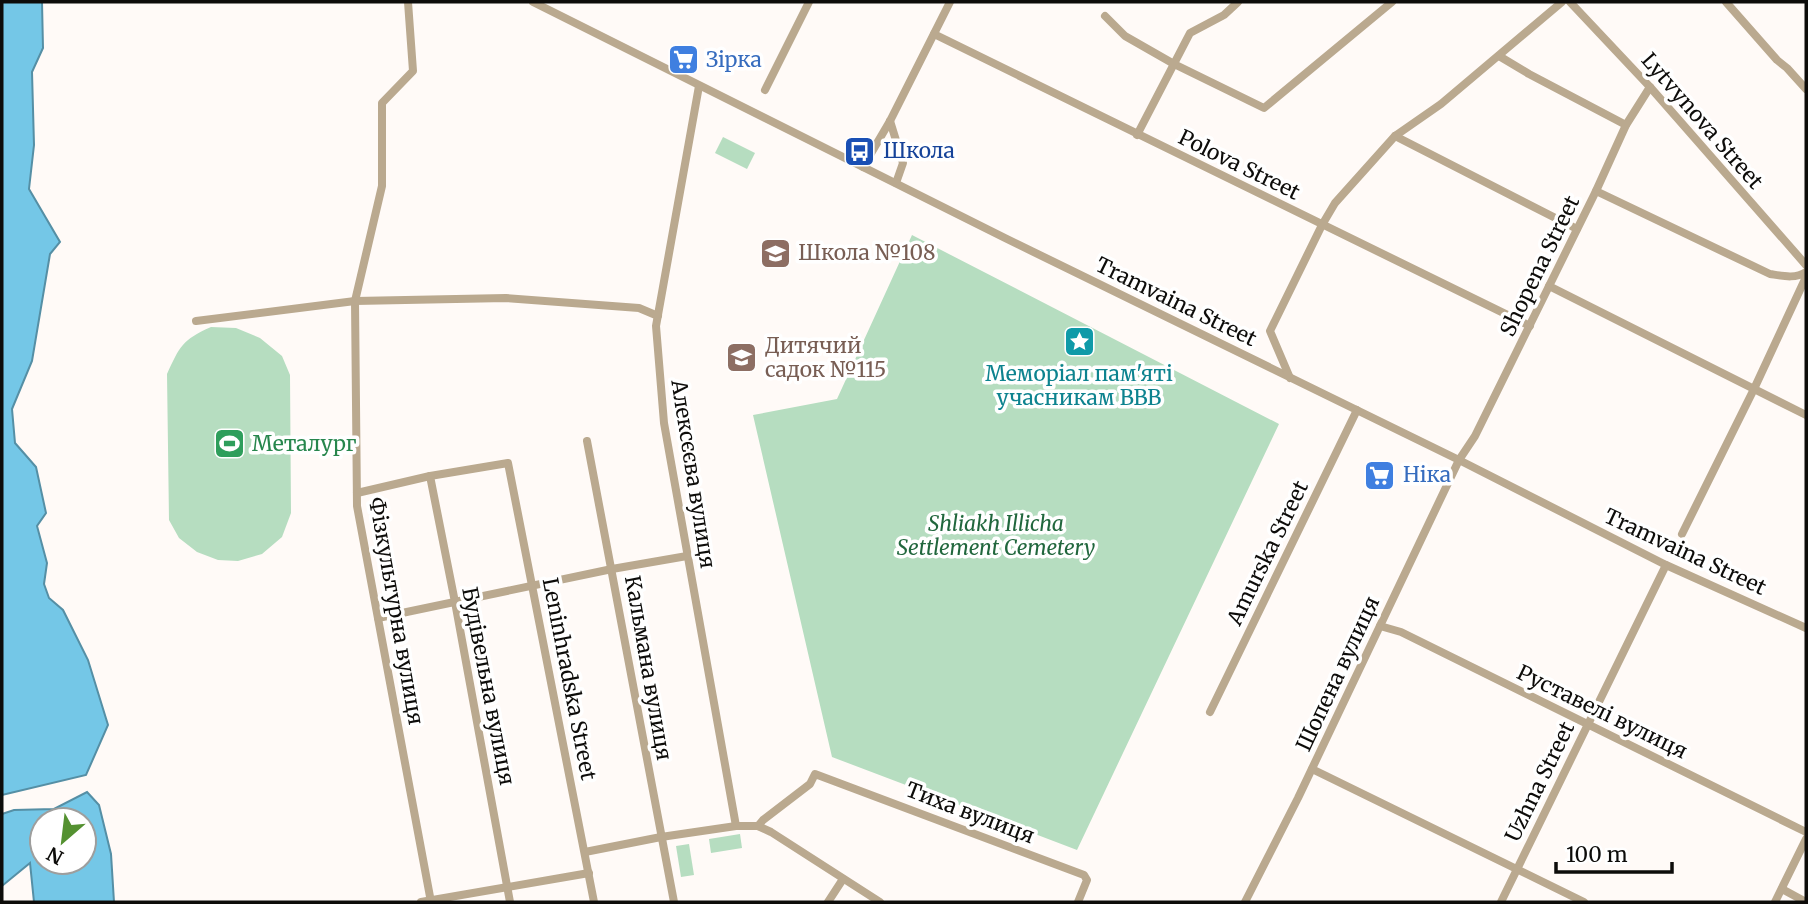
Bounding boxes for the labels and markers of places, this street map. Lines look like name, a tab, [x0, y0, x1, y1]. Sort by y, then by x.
supermarket icon: Зірка	[666, 43, 700, 77]
place label: Зірка	[706, 46, 762, 73]
bus stop icon: Школа	[843, 134, 877, 168]
place label: Школа	[883, 137, 955, 164]
school or university icon: Школа №108	[758, 236, 792, 270]
place label: Школа №108	[798, 239, 936, 266]
place icon: Меморіал пам'яті учасникам ВВВ	[1062, 325, 1096, 359]
place label: Дитячий садок №115	[765, 332, 886, 383]
school or university icon: Дитячий садок №115	[725, 341, 759, 375]
place label: Меморіал пам'яті учасникам ВВВ	[985, 360, 1173, 411]
sports icon: Металург	[212, 427, 246, 461]
place label: Металург	[252, 430, 357, 457]
supermarket icon: Ніка	[1363, 458, 1397, 492]
place label: Ніка	[1403, 461, 1451, 488]

